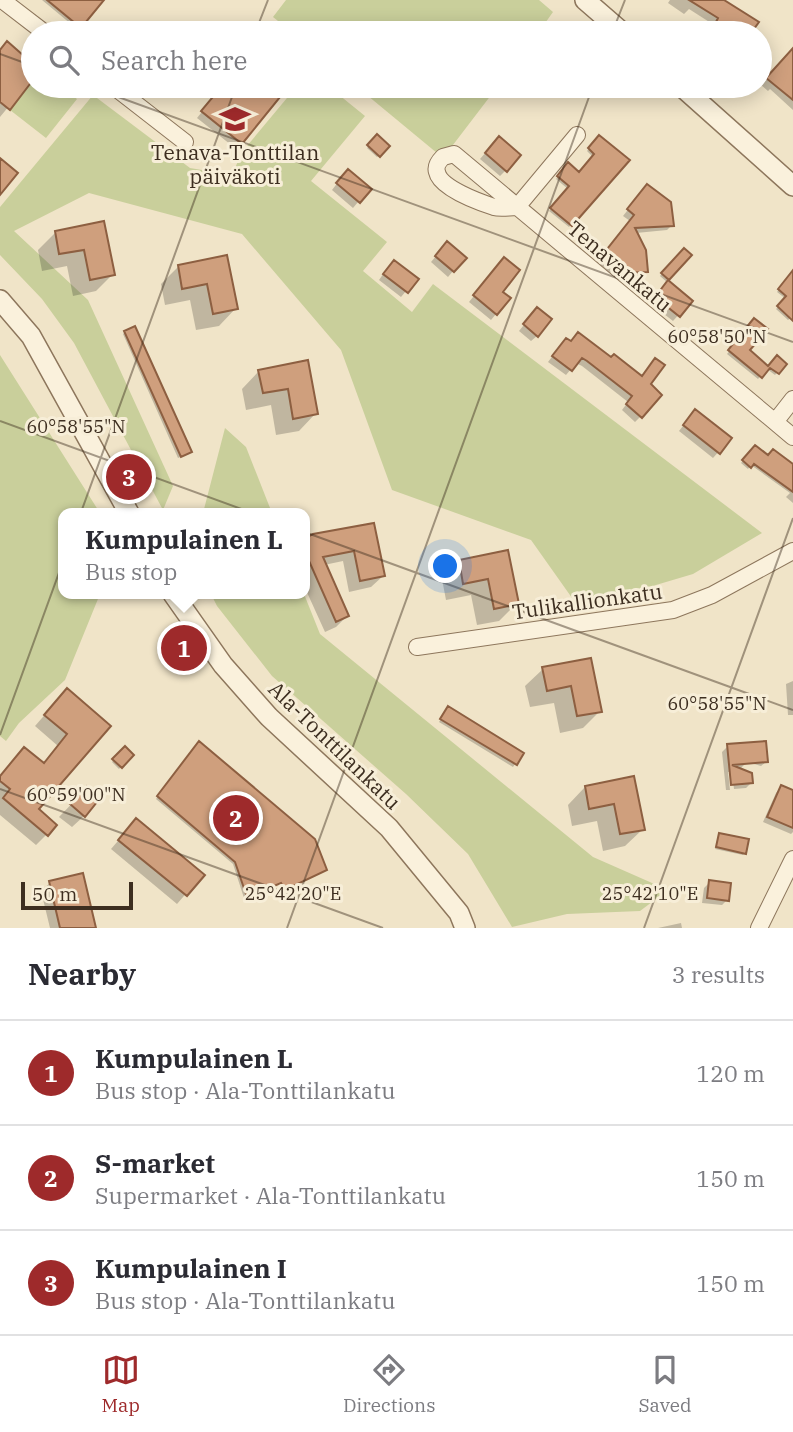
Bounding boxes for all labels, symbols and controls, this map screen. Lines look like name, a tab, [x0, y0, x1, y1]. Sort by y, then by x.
search box	[21, 21, 772, 98]
icon: search	[45, 41, 83, 79]
text: Search here	[101, 43, 247, 77]
school or university icon: Tenava-Tonttilan päiväkoti	[218, 102, 252, 136]
place label: Tenava-Tonttilan päiväkoti	[151, 138, 319, 190]
street label: Tenavankatu	[562, 214, 678, 318]
text: 60°58'50"N	[668, 325, 767, 348]
text: 60°58'55"N	[27, 415, 126, 438]
pin: 3	[106, 451, 152, 503]
popup	[58, 508, 310, 599]
text: Kumpulainen L	[85, 522, 283, 556]
your location	[428, 549, 462, 583]
text: Bus stop	[85, 556, 177, 586]
street label: Tulikallionkatu	[510, 577, 664, 625]
pin: 1	[161, 622, 207, 674]
street label: Ala-Tonttilankatu	[263, 675, 407, 815]
text: 60°58'55"N	[668, 692, 767, 715]
text: 60°59'00"N	[27, 783, 126, 806]
pin: 2	[213, 792, 259, 844]
scale bar	[21, 879, 133, 911]
text: 50 m	[32, 882, 77, 906]
text: 25°42'20"E	[245, 882, 341, 905]
text: 25°42'10"E	[602, 882, 698, 905]
text: Nearby	[28, 954, 136, 993]
text: 3 results	[672, 959, 765, 989]
text: Kumpulainen L	[95, 1041, 293, 1075]
text: 1	[44, 1058, 58, 1088]
text: 120 m	[696, 1058, 765, 1088]
text: Bus stop · Ala-Tonttilankatu	[95, 1075, 395, 1105]
text: S-market	[95, 1146, 215, 1180]
text: 2	[44, 1163, 58, 1193]
text: 150 m	[696, 1163, 765, 1193]
text: Supermarket · Ala-Tonttilankatu	[95, 1180, 446, 1210]
text: Kumpulainen I	[95, 1251, 287, 1285]
text: 3	[44, 1268, 58, 1298]
text: 150 m	[696, 1268, 765, 1298]
text: Bus stop · Ala-Tonttilankatu	[95, 1285, 395, 1315]
tab: Map	[101, 1351, 140, 1417]
tab: Directions	[343, 1351, 436, 1417]
tab: Saved	[638, 1351, 692, 1417]

